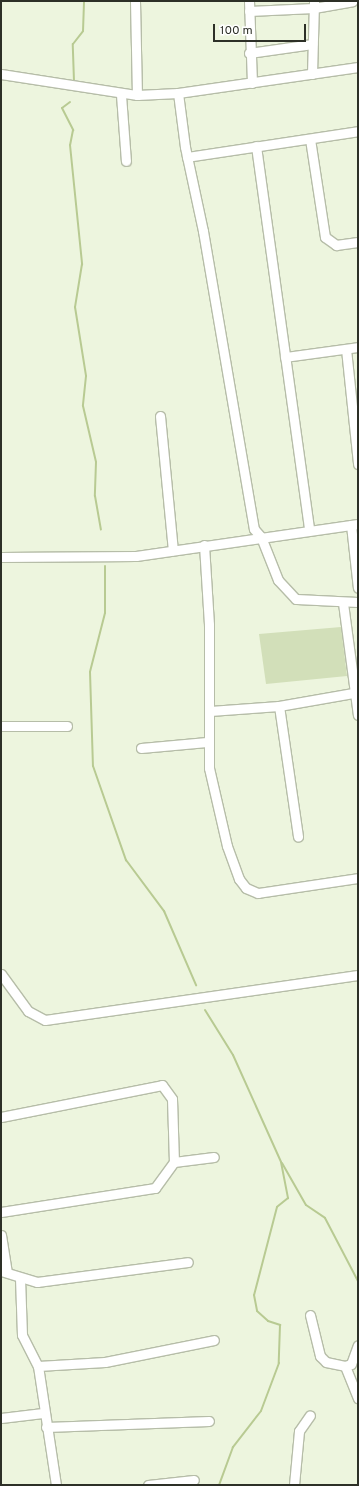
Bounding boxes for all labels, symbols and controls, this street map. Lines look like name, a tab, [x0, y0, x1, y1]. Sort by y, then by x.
scale bar	[215, 16, 308, 42]
text: 100 m	[220, 23, 253, 39]

